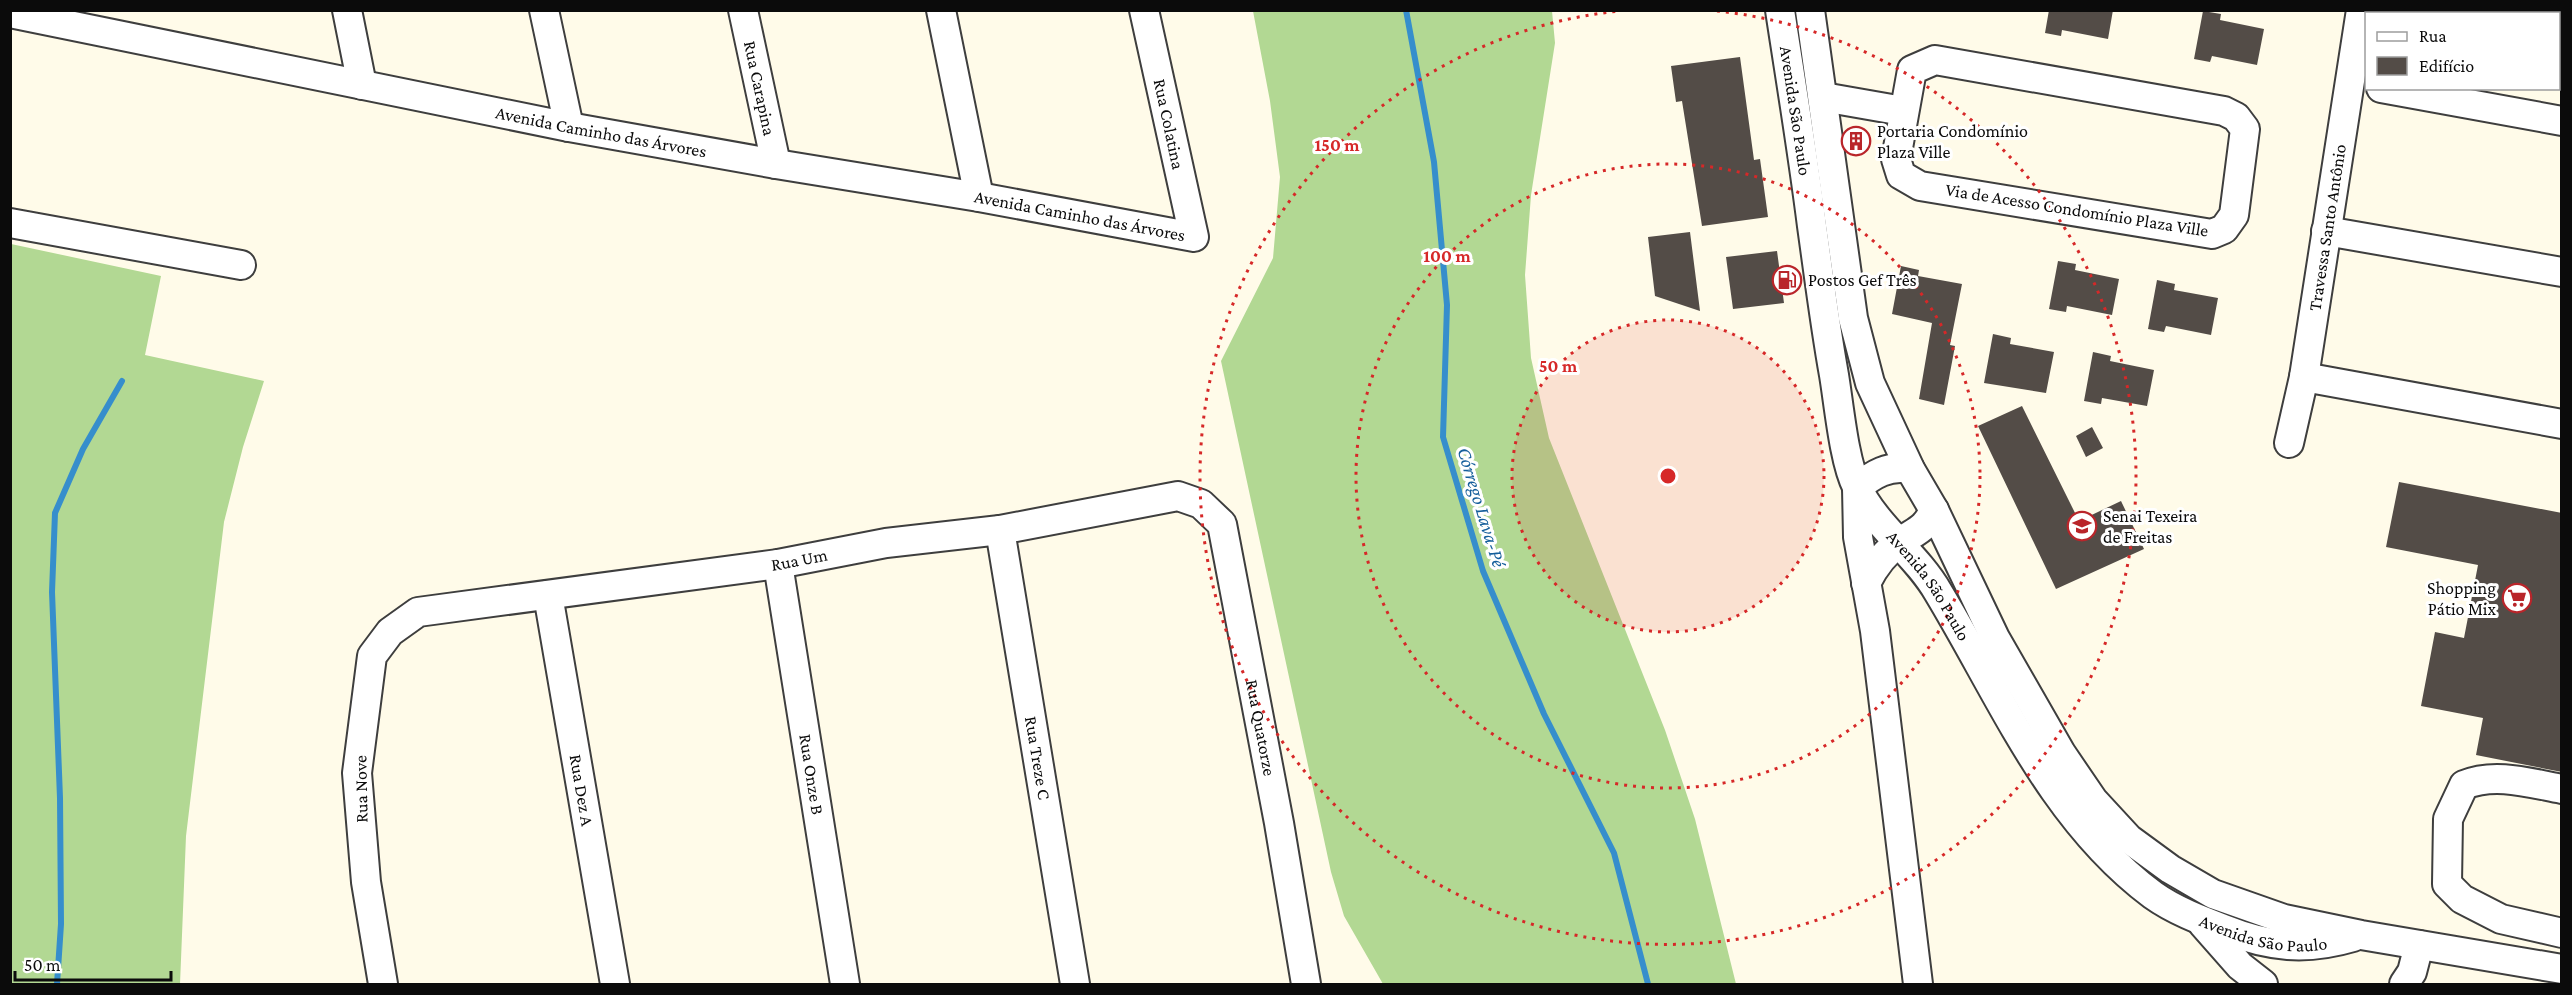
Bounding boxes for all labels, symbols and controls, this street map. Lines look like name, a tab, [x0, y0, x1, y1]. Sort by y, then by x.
legend	[2365, 12, 2560, 90]
text: Rua	[2419, 26, 2447, 46]
street label: Rua Carapina	[740, 39, 780, 137]
street label: Avenida São Paulo	[1776, 45, 1815, 177]
text: Edifício	[2419, 56, 2474, 76]
street label: Rua Colatina	[1150, 77, 1188, 171]
street label: Avenida Caminho das Árvores	[494, 102, 708, 161]
place label: Portaria Condomínio Plaza Ville	[1877, 121, 2028, 162]
building icon: Portaria Condomínio Plaza Ville	[1840, 125, 1872, 157]
text: 150 m	[1314, 135, 1360, 155]
street label: Travessa Santo Antônio	[2304, 143, 2350, 312]
street label: Via de Acesso Condomínio Plaza Ville	[1944, 179, 2210, 241]
street label: Avenida Caminho das Árvores	[973, 186, 1187, 245]
text: 100 m	[1423, 246, 1471, 266]
fuel station icon: Postos Gef Três	[1771, 264, 1803, 296]
place label: Postos Gef Três	[1808, 270, 1917, 290]
text: 50 m	[1539, 356, 1578, 376]
water label: Córrego Lava-Pé	[1452, 444, 1511, 571]
centre of rings	[1658, 466, 1678, 486]
place label: Senai Texeira de Freitas	[2103, 506, 2197, 547]
school or university icon: Senai Texeira de Freitas	[2066, 510, 2098, 542]
street label: Avenida São Paulo	[1882, 526, 1974, 644]
street label: Rua Um	[770, 544, 830, 575]
place label: Shopping Pátio Mix	[2427, 578, 2497, 619]
supermarket icon: Shopping Pátio Mix	[2501, 582, 2533, 614]
street label: Rua Quatorze	[1242, 678, 1280, 778]
street label: Rua Treze C	[1021, 715, 1054, 802]
street label: Rua Onze B	[795, 733, 828, 816]
street label: Rua Dez A	[566, 753, 598, 828]
street label: Rua Nove	[350, 755, 372, 823]
street label: Avenida São Paulo	[2197, 911, 2328, 955]
scale bar	[15, 944, 171, 982]
text: 50 m	[24, 955, 61, 975]

